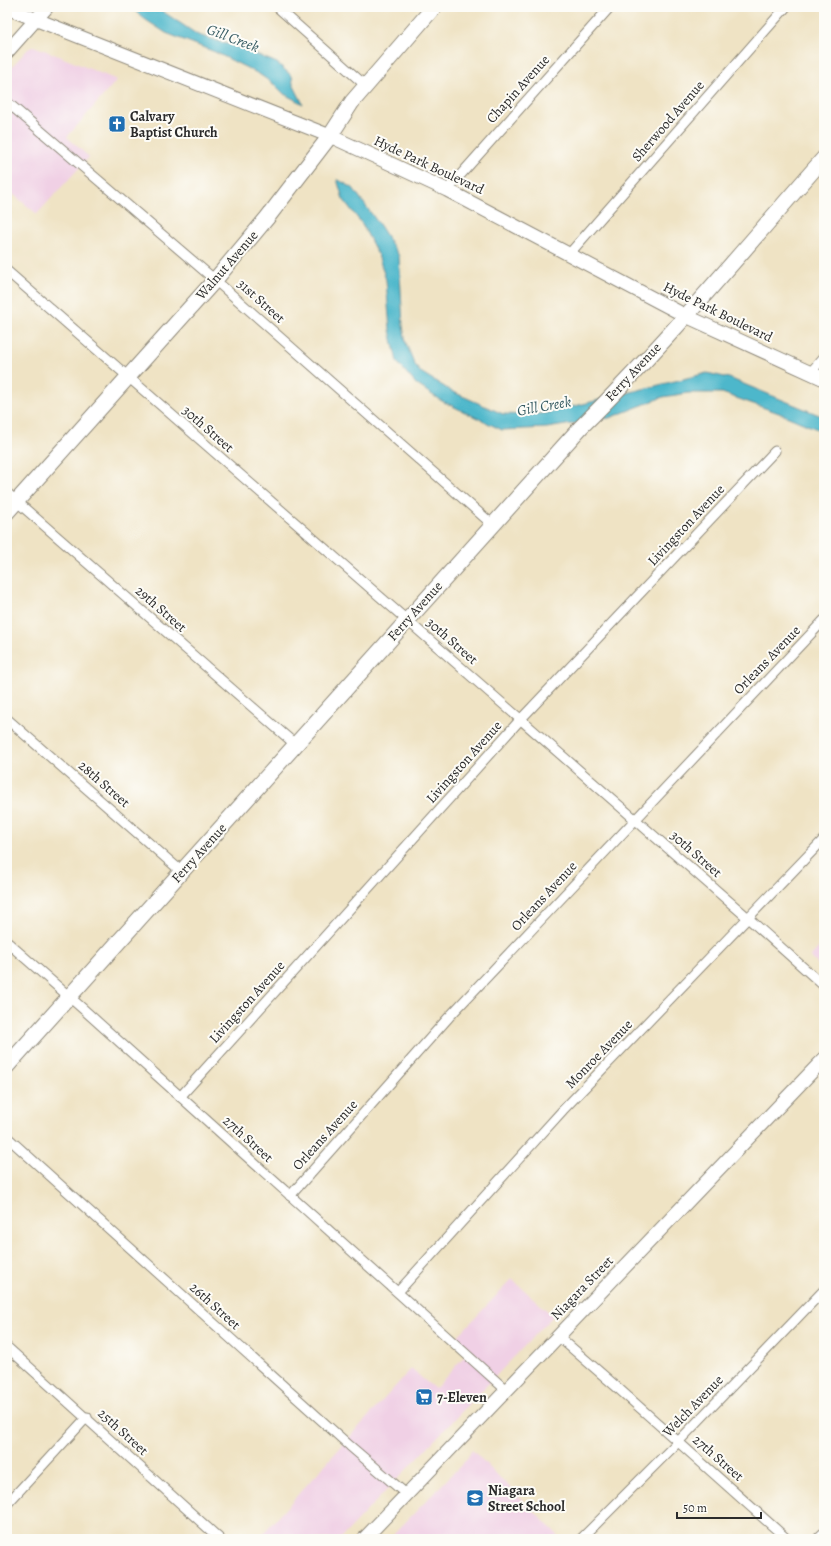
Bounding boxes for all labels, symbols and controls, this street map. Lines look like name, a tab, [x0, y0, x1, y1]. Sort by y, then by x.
water label: Gill Creek	[204, 19, 262, 57]
street label: Chapin Avenue	[482, 51, 554, 127]
street label: Sherwood Avenue	[627, 76, 709, 166]
place label: Calvary Baptist Church	[130, 107, 218, 142]
church icon: Calvary Baptist Church	[107, 114, 127, 134]
street label: Hyde Park Boulevard	[371, 131, 488, 199]
street label: Walnut Avenue	[191, 226, 262, 305]
street label: 31st Street	[233, 275, 289, 328]
street label: Hyde Park Boulevard	[660, 277, 776, 347]
street label: Ferry Avenue	[601, 338, 665, 406]
water label: Gill Creek	[515, 391, 573, 421]
street label: 30th Street	[178, 401, 238, 457]
street label: Livingston Avenue	[643, 480, 729, 570]
street label: Ferry Avenue	[383, 577, 447, 645]
street label: 29th Street	[131, 581, 191, 637]
street label: 30th Street	[422, 613, 482, 669]
street label: Orleans Avenue	[729, 621, 805, 699]
street label: Livingston Avenue	[422, 717, 506, 807]
street label: 28th Street	[74, 756, 134, 812]
street label: Ferry Avenue	[167, 819, 231, 887]
street label: 30th Street	[666, 826, 726, 882]
street label: Orleans Avenue	[507, 857, 581, 935]
street label: Livingston Avenue	[205, 957, 289, 1047]
street label: Monroe Avenue	[561, 1015, 637, 1093]
street label: Orleans Avenue	[288, 1096, 362, 1174]
street label: 27th Street	[219, 1111, 278, 1167]
street label: Niagara Street	[546, 1251, 618, 1324]
street label: 26th Street	[185, 1278, 245, 1334]
street label: Welch Avenue	[658, 1371, 727, 1442]
supermarket icon: 7-Eleven	[414, 1387, 434, 1407]
place label: 7-Eleven	[437, 1388, 487, 1407]
street label: 25th Street	[94, 1404, 153, 1460]
street label: 27th Street	[688, 1431, 748, 1486]
place label: Niagara Street School	[488, 1481, 565, 1516]
school or university icon: Niagara Street School	[465, 1488, 485, 1508]
scale bar	[677, 1494, 761, 1520]
text: 50 m	[683, 1500, 707, 1516]

